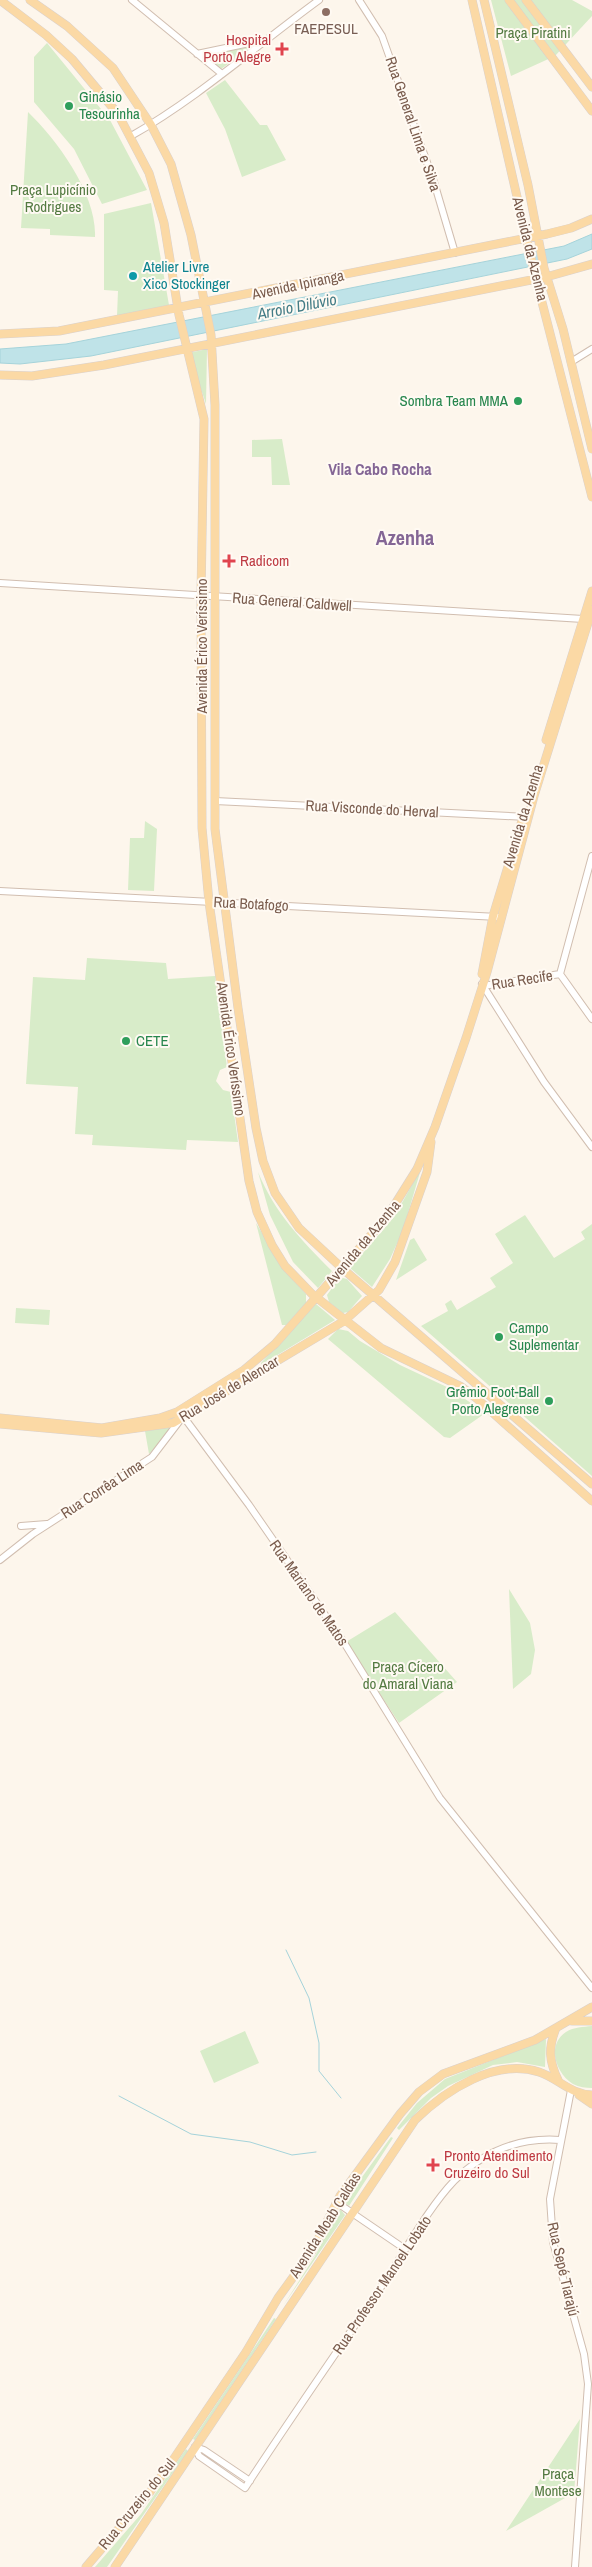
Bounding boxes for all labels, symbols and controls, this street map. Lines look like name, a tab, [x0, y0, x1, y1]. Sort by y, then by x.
marker: FAEPESUL	[320, 6, 332, 18]
place label: FAEPESUL	[294, 18, 358, 39]
park label: Praça Piratini	[495, 22, 571, 43]
place label: Hospital Porto Alegre	[203, 29, 271, 67]
marker: Hospital Porto Alegre	[275, 42, 289, 56]
street label: Rua General Lima e Silva	[381, 54, 446, 194]
place label: Ginásio Tesourinha	[79, 86, 140, 124]
marker: Ginásio Tesourinha	[63, 100, 75, 112]
park label: Praça Lupicínio Rodrigues	[10, 179, 96, 217]
street label: Avenida da Azenha	[507, 194, 554, 303]
place label: Atelier Livre Xico Stockinger	[142, 256, 230, 294]
street label: Avenida Ipiranga	[249, 264, 346, 305]
marker: Atelier Livre Xico Stockinger	[127, 270, 139, 282]
water label: Arroio Dilúvio	[255, 288, 338, 325]
place label: Sombra Team MMA	[400, 390, 509, 411]
marker: Sombra Team MMA	[512, 395, 524, 407]
district label: Vila Cabo Rocha	[328, 458, 432, 480]
district label: Azenha	[376, 524, 434, 551]
place label: Radicom	[240, 550, 289, 571]
marker: Radicom	[222, 554, 236, 568]
street label: Avenida Érico Veríssimo	[191, 578, 212, 715]
street label: Rua General Caldwell	[232, 587, 352, 616]
street label: Avenida da Azenha	[497, 762, 548, 871]
street label: Rua Visconde do Herval	[305, 795, 439, 822]
street label: Rua Botafogo	[213, 891, 289, 916]
street label: Rua Recife	[490, 964, 554, 995]
street label: Avenida Érico Veríssimo	[212, 980, 251, 1117]
place label: CETE	[136, 1030, 169, 1051]
marker: CETE	[120, 1035, 132, 1047]
street label: Avenida da Azenha	[320, 1195, 405, 1291]
place label: Campo Suplementar	[509, 1317, 579, 1355]
marker: Campo Suplementar	[493, 1331, 505, 1343]
street label: Rua José de Alencar	[175, 1350, 283, 1427]
place label: Grêmio Foot-Ball Porto Alegrense	[446, 1381, 539, 1419]
marker: Grêmio Foot-Ball Porto Alegrense	[543, 1395, 555, 1407]
street label: Rua Corrêa Lima	[56, 1454, 147, 1523]
street label: Rua Mariano de Matos	[265, 1535, 354, 1650]
park label: Praça Cícero do Amaral Viana	[363, 1656, 454, 1694]
place label: Pronto Atendimento Cruzeiro do Sul	[444, 2145, 553, 2183]
marker: Pronto Atendimento Cruzeiro do Sul	[426, 2158, 440, 2172]
street label: Avenida Moab Caldas	[283, 2168, 365, 2282]
street label: Rua Professor Manoel Lobato	[327, 2211, 436, 2358]
street label: Rua Sepé Tiarajú	[542, 2220, 585, 2318]
street label: Rua Cruzeiro do Sul	[93, 2454, 180, 2554]
park label: Praça Montese	[534, 2463, 582, 2501]

